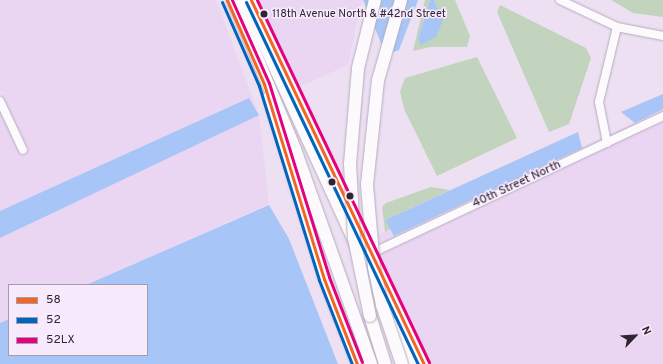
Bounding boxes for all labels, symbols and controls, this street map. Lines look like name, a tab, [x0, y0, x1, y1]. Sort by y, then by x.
place label: 118th Avenue North & #42nd Street	[272, 7, 446, 21]
marker: 118th Avenue North & #42nd Street	[259, 9, 269, 19]
street label: 40th Street North	[470, 158, 564, 212]
unlabelled marker	[327, 177, 337, 187]
unlabelled marker	[345, 191, 355, 201]
legend	[8, 284, 148, 356]
text: 58	[46, 292, 61, 308]
text: 52	[46, 312, 61, 328]
north arrow	[615, 316, 655, 356]
text: N	[638, 324, 654, 337]
text: 52LX	[46, 332, 75, 348]

